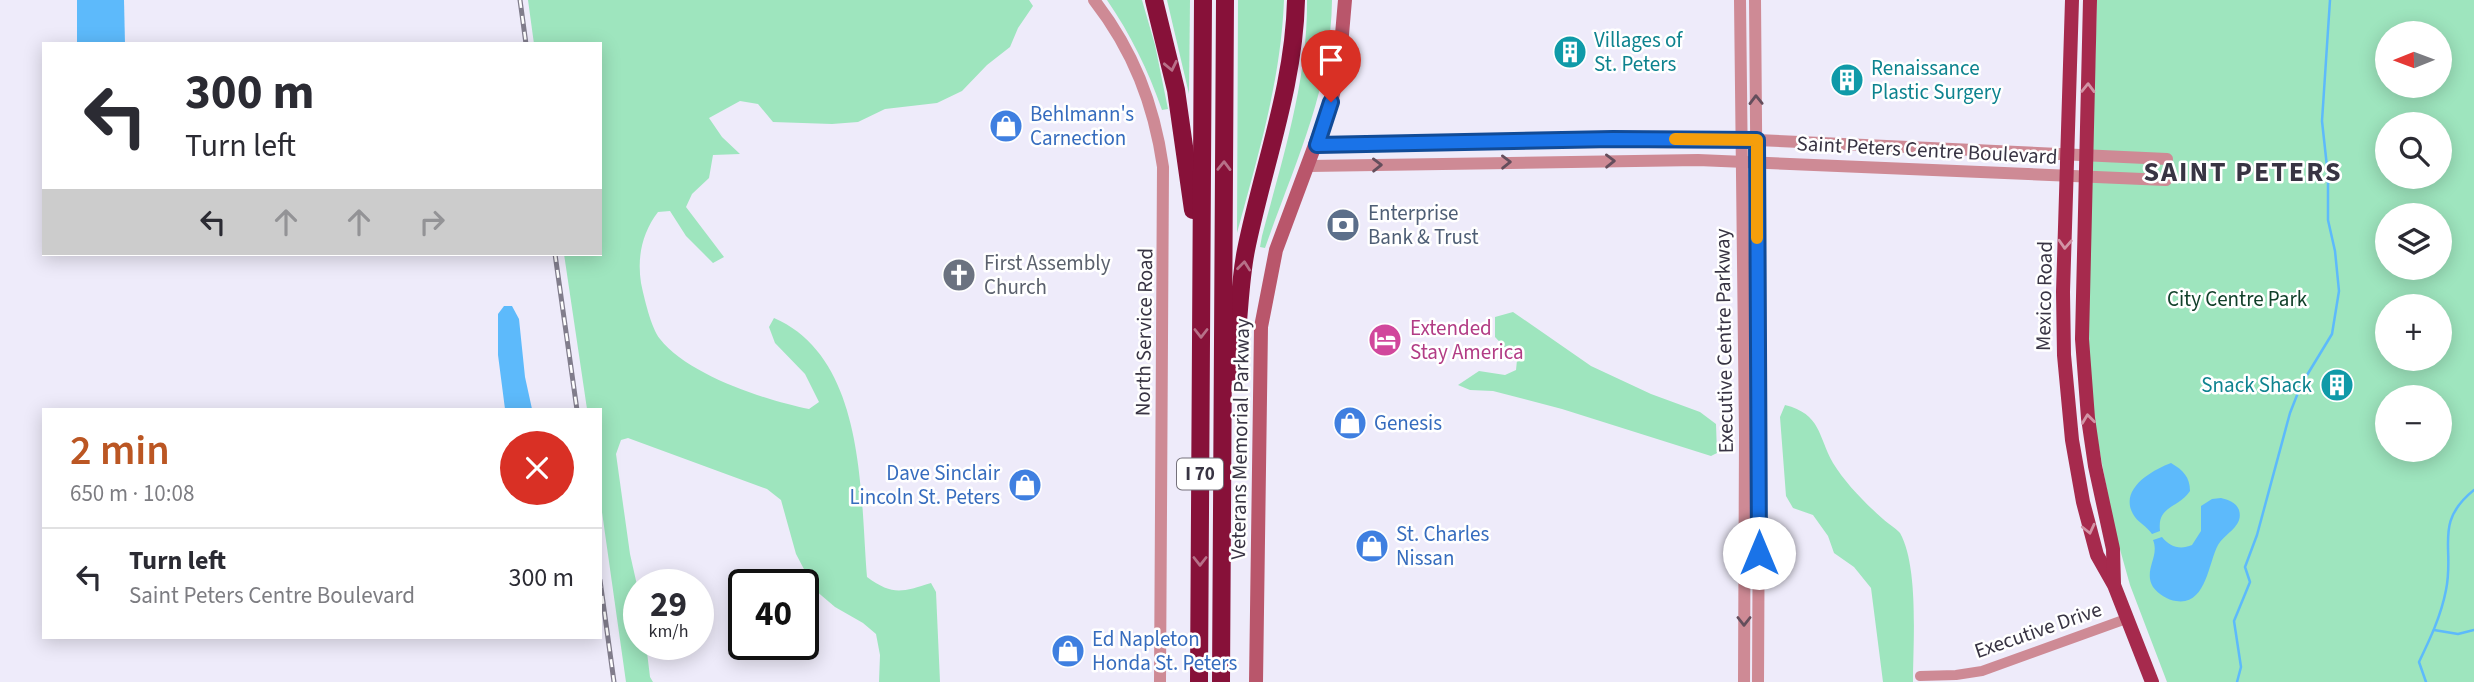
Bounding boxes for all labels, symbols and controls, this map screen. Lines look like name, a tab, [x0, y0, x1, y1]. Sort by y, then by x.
north arrow	[2375, 21, 2452, 98]
map controls	[2375, 21, 2452, 462]
place label: Villages of St. Peters	[1594, 25, 1683, 79]
pin	[1301, 30, 1361, 102]
building icon: Villages of St. Peters	[1551, 33, 1589, 71]
icon: arrive	[1312, 41, 1350, 79]
place label: Renaissance Plastic Surgery	[1871, 53, 2001, 107]
text: 300 m	[185, 58, 314, 128]
one-way arrow	[1163, 60, 1178, 72]
building icon: Renaissance Plastic Surgery	[1828, 61, 1866, 99]
icon: left	[70, 70, 161, 161]
one-way arrow	[2080, 82, 2096, 92]
one-way arrow	[1749, 94, 1764, 105]
place label: Behlmann's Carnection	[1030, 99, 1134, 153]
shop icon: Behlmann's Carnection	[987, 107, 1025, 145]
button: search	[2375, 112, 2452, 189]
text: Turn left	[185, 123, 296, 169]
street label: Saint Peters Centre Boulevard	[1796, 128, 2058, 172]
district label: SAINT PETERS	[2143, 152, 2343, 192]
one-way arrow	[1605, 153, 1615, 169]
one-way arrow	[1500, 155, 1511, 170]
one-way arrow	[1372, 157, 1383, 173]
one-way arrow	[1216, 160, 1232, 171]
place label: Enterprise Bank & Trust	[1368, 198, 1478, 252]
icon: left	[194, 203, 232, 241]
icon: ahead	[267, 203, 305, 241]
icon: ahead	[340, 203, 378, 241]
icon: right	[413, 203, 451, 241]
button: layers	[2375, 203, 2452, 280]
bank icon: Enterprise Bank & Trust	[1324, 206, 1362, 244]
street label: Executive Centre Parkway	[1707, 228, 1741, 454]
one-way arrow	[2058, 239, 2073, 250]
street label: Mexico Road	[2028, 241, 2060, 351]
place label: First Assembly Church	[984, 248, 1111, 302]
street label: North Service Road	[1128, 248, 1160, 416]
church icon: First Assembly Church	[940, 256, 978, 294]
one-way arrow	[1236, 260, 1251, 272]
park label: City Centre Park	[2167, 284, 2308, 314]
button: +	[2375, 294, 2452, 371]
place label: Extended Stay America	[1410, 313, 1524, 367]
street label: Veterans Memorial Parkway	[1223, 318, 1257, 560]
hotel icon: Extended Stay America	[1366, 321, 1404, 359]
one-way arrow	[1193, 329, 1209, 339]
building icon: Snack Shack	[2318, 366, 2356, 404]
place label: Snack Shack	[2201, 370, 2313, 400]
button: −	[2375, 385, 2452, 462]
shop icon: Genesis	[1331, 404, 1369, 442]
place label: Genesis	[1374, 408, 1442, 438]
one-way arrow	[2081, 413, 2096, 425]
text: 2 min	[70, 421, 170, 481]
button: close	[500, 431, 574, 505]
place label: Dave Sinclair Lincoln St. Peters	[849, 458, 1001, 512]
road number: I 70	[1177, 458, 1223, 489]
shop icon: Dave Sinclair Lincoln St. Peters	[1006, 466, 1044, 504]
text: 650 m · 10:08	[70, 477, 194, 510]
position arrow	[1722, 516, 1796, 590]
place label: St. Charles Nissan	[1396, 519, 1489, 573]
one-way arrow	[2081, 523, 2096, 535]
shop icon: St. Charles Nissan	[1353, 527, 1391, 565]
text: Turn left	[129, 542, 226, 579]
one-way arrow	[1192, 556, 1208, 567]
icon: left	[70, 558, 108, 596]
text: 300 m	[508, 559, 574, 596]
speed limit sign: 40	[728, 569, 819, 660]
text: Saint Peters Centre Boulevard	[129, 579, 415, 612]
text: 29	[650, 580, 687, 630]
street label: Executive Drive	[1970, 594, 2106, 666]
one-way arrow	[1736, 616, 1752, 627]
text: km/h	[649, 619, 688, 644]
place label: Ed Napleton Honda St. Peters	[1092, 624, 1237, 678]
shop icon: Ed Napleton Honda St. Peters	[1049, 632, 1087, 670]

